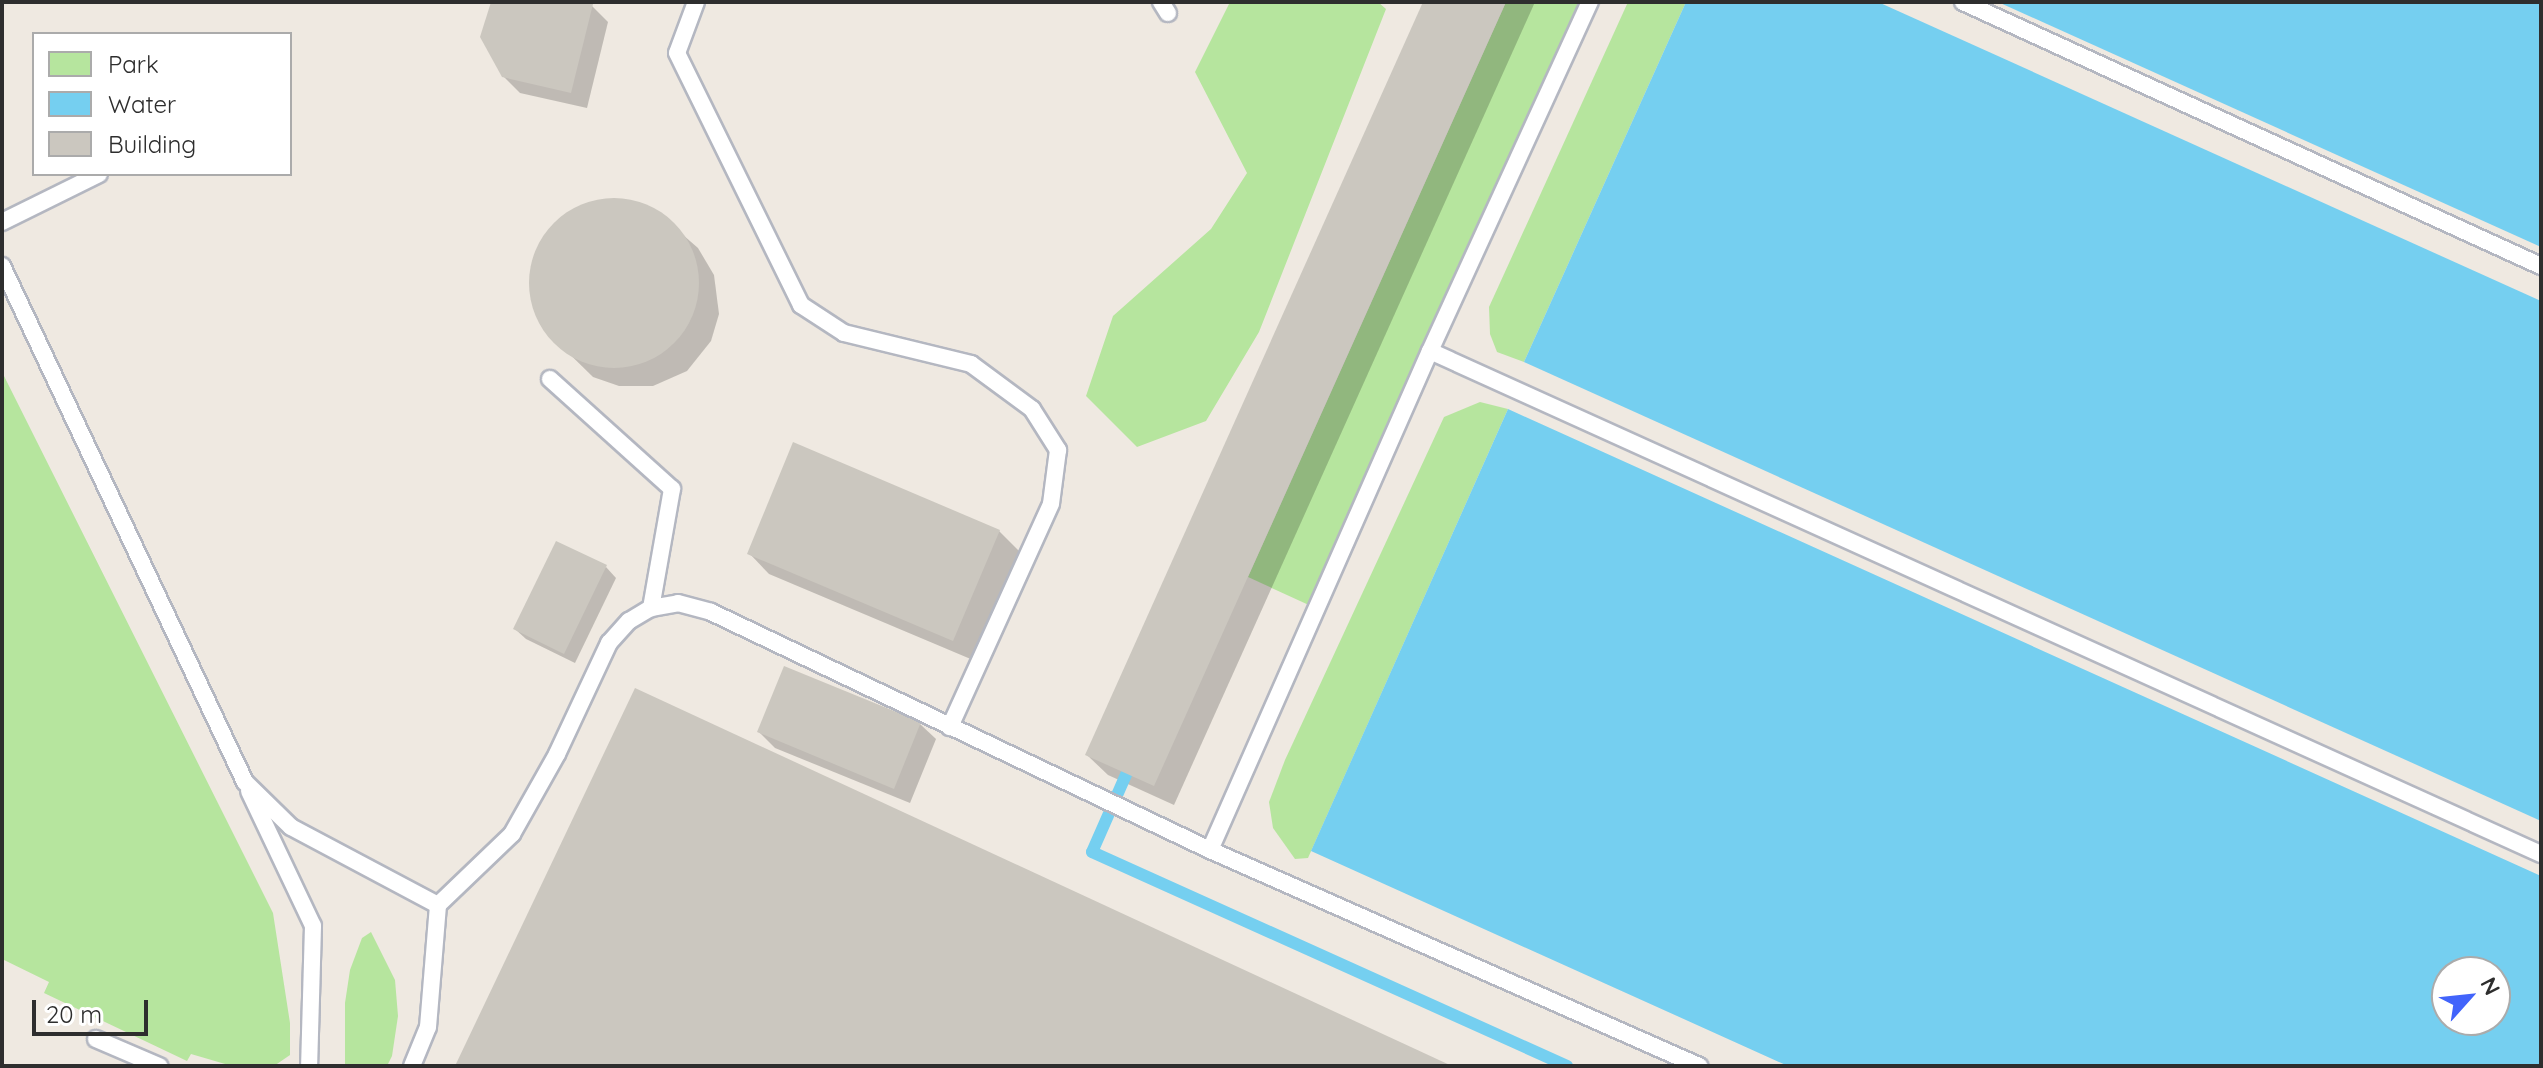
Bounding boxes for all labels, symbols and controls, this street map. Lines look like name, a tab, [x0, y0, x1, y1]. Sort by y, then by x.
legend	[32, 32, 292, 176]
text: Park	[108, 49, 159, 79]
text: Water	[108, 89, 176, 119]
text: Building	[108, 129, 196, 159]
north arrow	[2431, 956, 2511, 1036]
text: N	[2474, 972, 2507, 1000]
scale bar	[36, 984, 152, 1034]
text: 20 m	[46, 999, 102, 1029]

